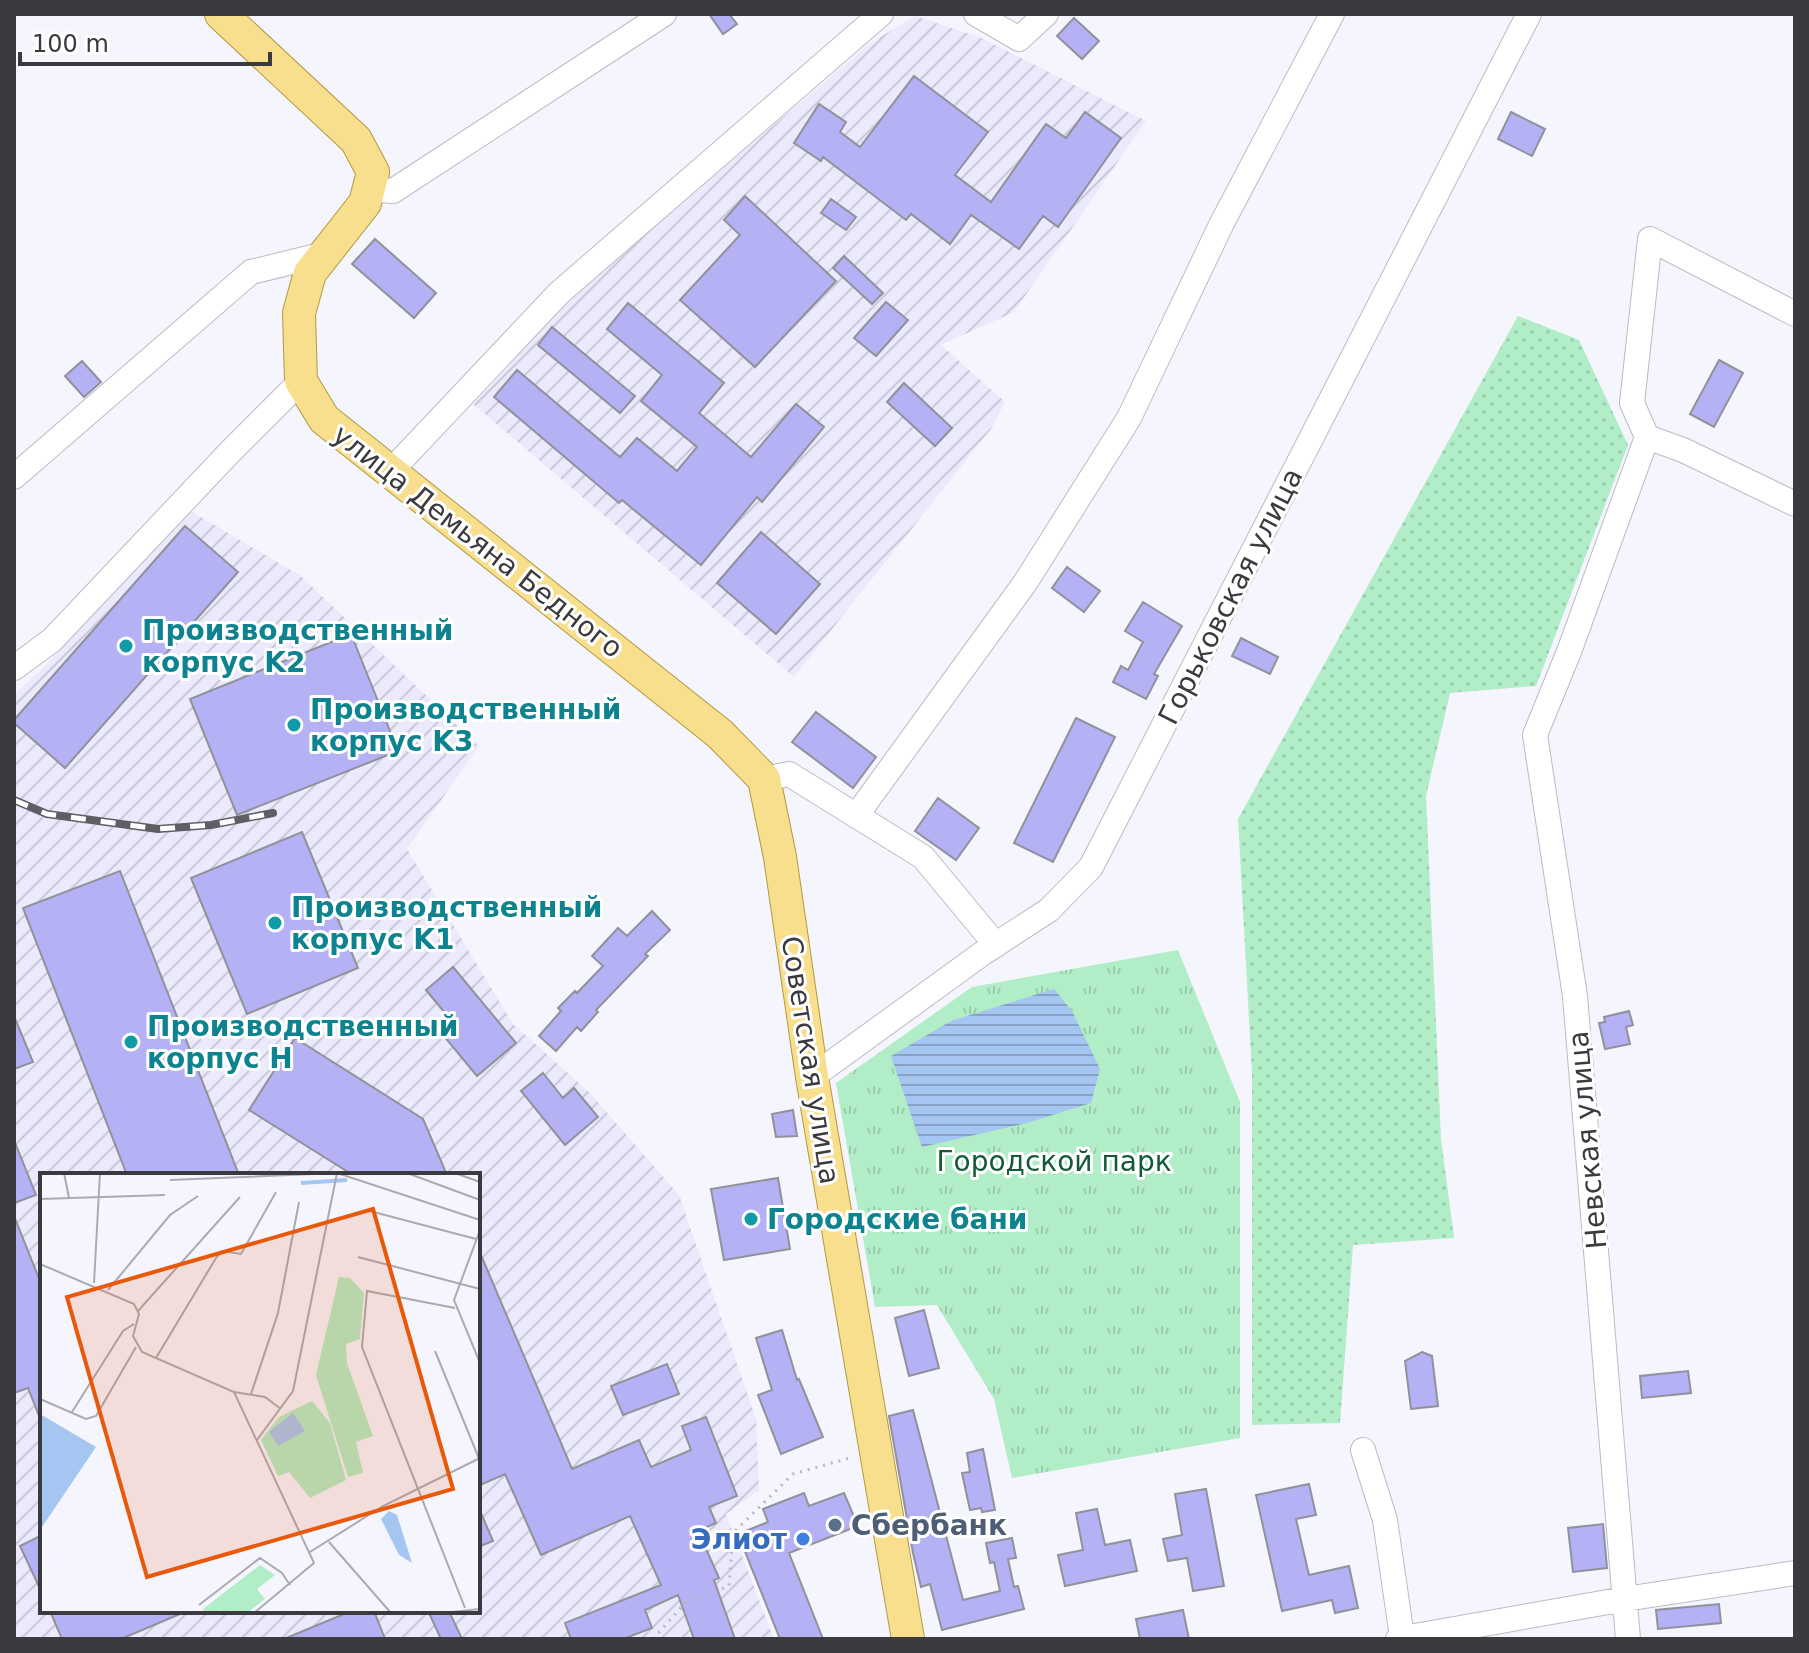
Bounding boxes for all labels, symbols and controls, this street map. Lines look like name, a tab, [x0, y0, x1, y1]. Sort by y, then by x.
scale bar	[20, 16, 270, 66]
text: 100 m	[32, 30, 109, 58]
street label: улица Демьяна Бедного	[326, 418, 629, 665]
street label: Горьковская улица	[1151, 463, 1309, 730]
place label: Производственный корпус K2	[142, 614, 453, 679]
marker: Производственный корпус K2	[117, 637, 135, 655]
place label: Производственный корпус K3	[310, 693, 621, 758]
marker: Производственный корпус K3	[285, 716, 303, 734]
place label: Производственный корпус K1	[291, 891, 602, 956]
marker: Производственный корпус K1	[266, 914, 284, 932]
street label: Советская улица	[775, 934, 846, 1187]
place label: Производственный корпус H	[147, 1010, 458, 1075]
street label: Невская улица	[1562, 1029, 1613, 1250]
marker: Производственный корпус H	[122, 1033, 140, 1051]
park label: Городской парк	[936, 1145, 1172, 1178]
inset map	[40, 1173, 480, 1613]
place label: Городские бани	[767, 1203, 1027, 1236]
marker: Городские бани	[742, 1210, 760, 1228]
place label: Сбербанк	[851, 1509, 1007, 1542]
marker: Сбербанк	[826, 1516, 844, 1534]
place label: Элиот	[691, 1523, 788, 1556]
marker: Элиот	[794, 1530, 812, 1548]

